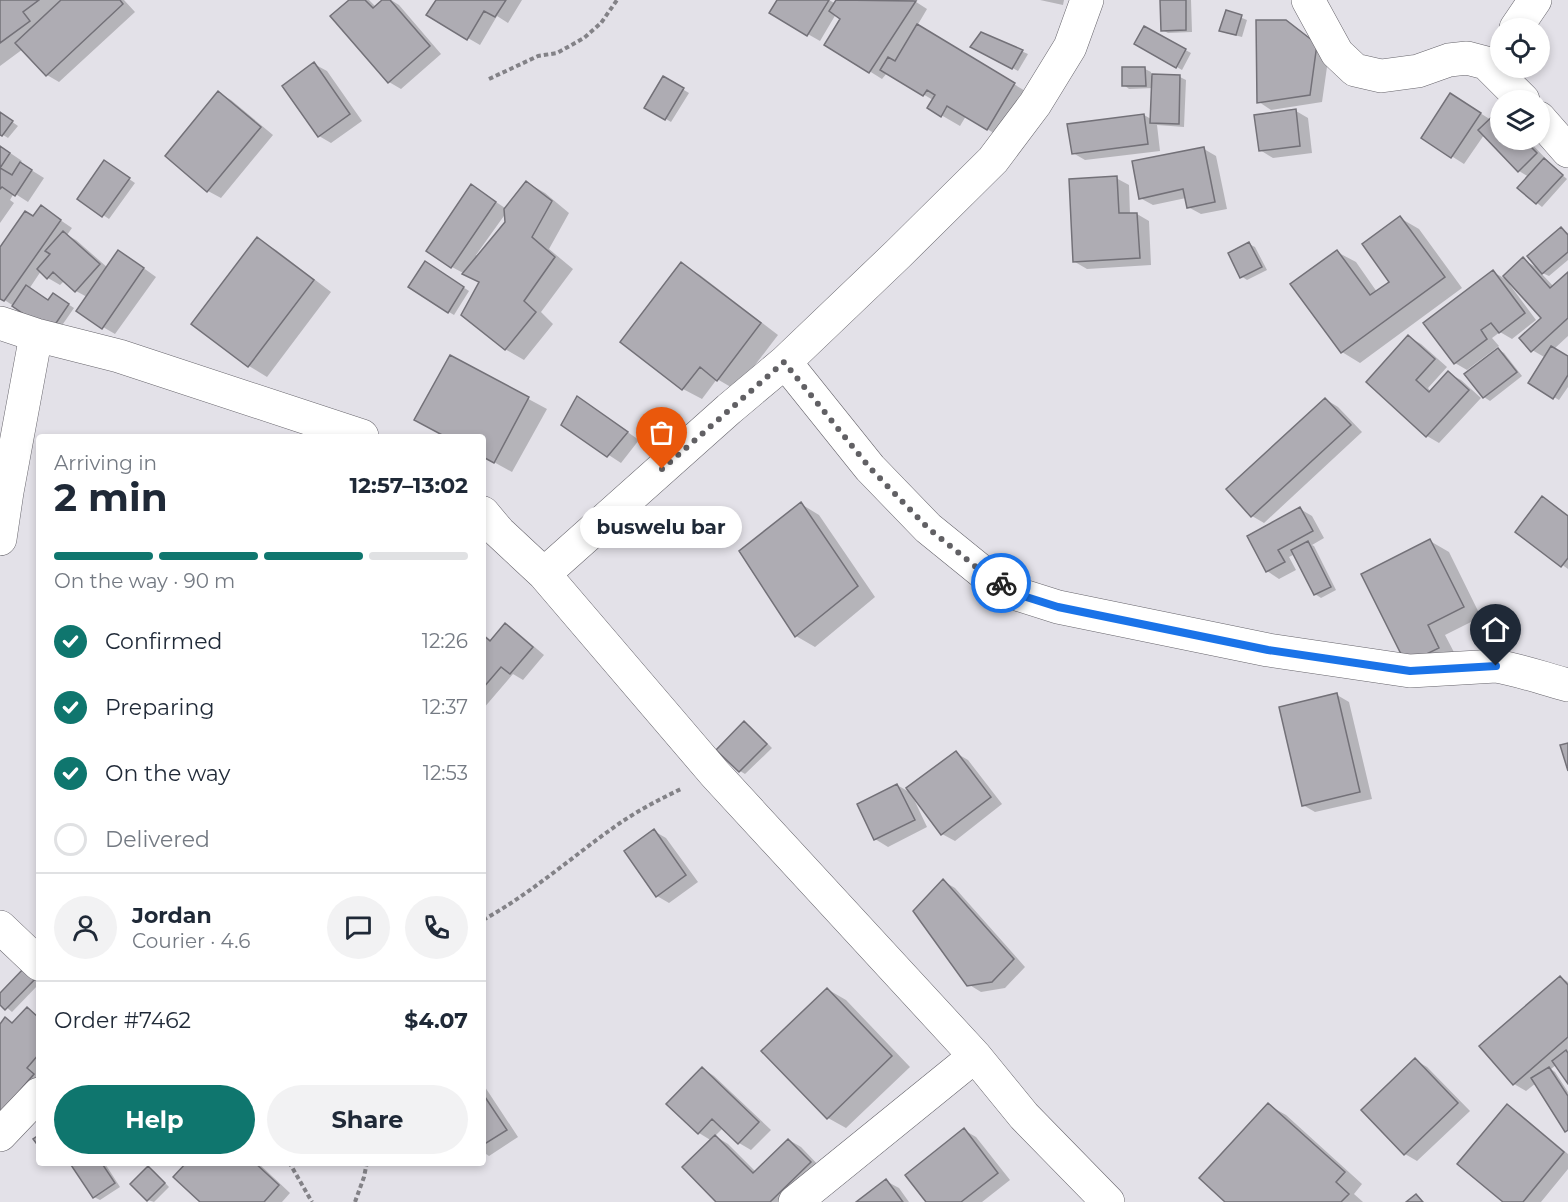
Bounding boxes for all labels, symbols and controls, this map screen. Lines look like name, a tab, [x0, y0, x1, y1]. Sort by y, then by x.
map controls	[1490, 18, 1550, 150]
button: locate	[1490, 18, 1550, 78]
button: layers	[1490, 90, 1550, 150]
pin	[636, 407, 687, 469]
icon: bag	[645, 416, 678, 449]
text: Arriving in	[54, 451, 157, 475]
text: 12:57–13:02	[349, 472, 468, 499]
text: 2 min	[54, 473, 168, 521]
callout: buswelu bar	[581, 505, 743, 547]
text: buswelu bar	[596, 515, 726, 539]
courier	[971, 553, 1031, 613]
icon: bike	[985, 567, 1018, 600]
text: On the way · 90 m	[54, 569, 235, 593]
pin	[1470, 604, 1521, 666]
icon: home	[1479, 613, 1512, 646]
icon: check	[54, 625, 87, 658]
text: Confirmed	[105, 628, 222, 655]
text: 12:26	[422, 629, 468, 653]
icon: check	[54, 691, 87, 724]
text: Preparing	[105, 694, 214, 721]
text: 12:37	[422, 695, 468, 719]
icon: check	[54, 757, 87, 790]
text: On the way	[105, 760, 230, 787]
text: 12:53	[423, 761, 468, 785]
text: Delivered	[105, 826, 210, 853]
button: person	[54, 896, 117, 959]
button: chat	[327, 896, 390, 959]
button: phone	[405, 896, 468, 959]
text: Jordan	[132, 902, 212, 929]
text: Courier · 4.6	[132, 929, 250, 953]
text: Order #7462	[54, 1007, 191, 1034]
text: $4.07	[404, 1007, 468, 1034]
button: Help	[54, 1085, 255, 1154]
button: Share	[267, 1085, 468, 1154]

